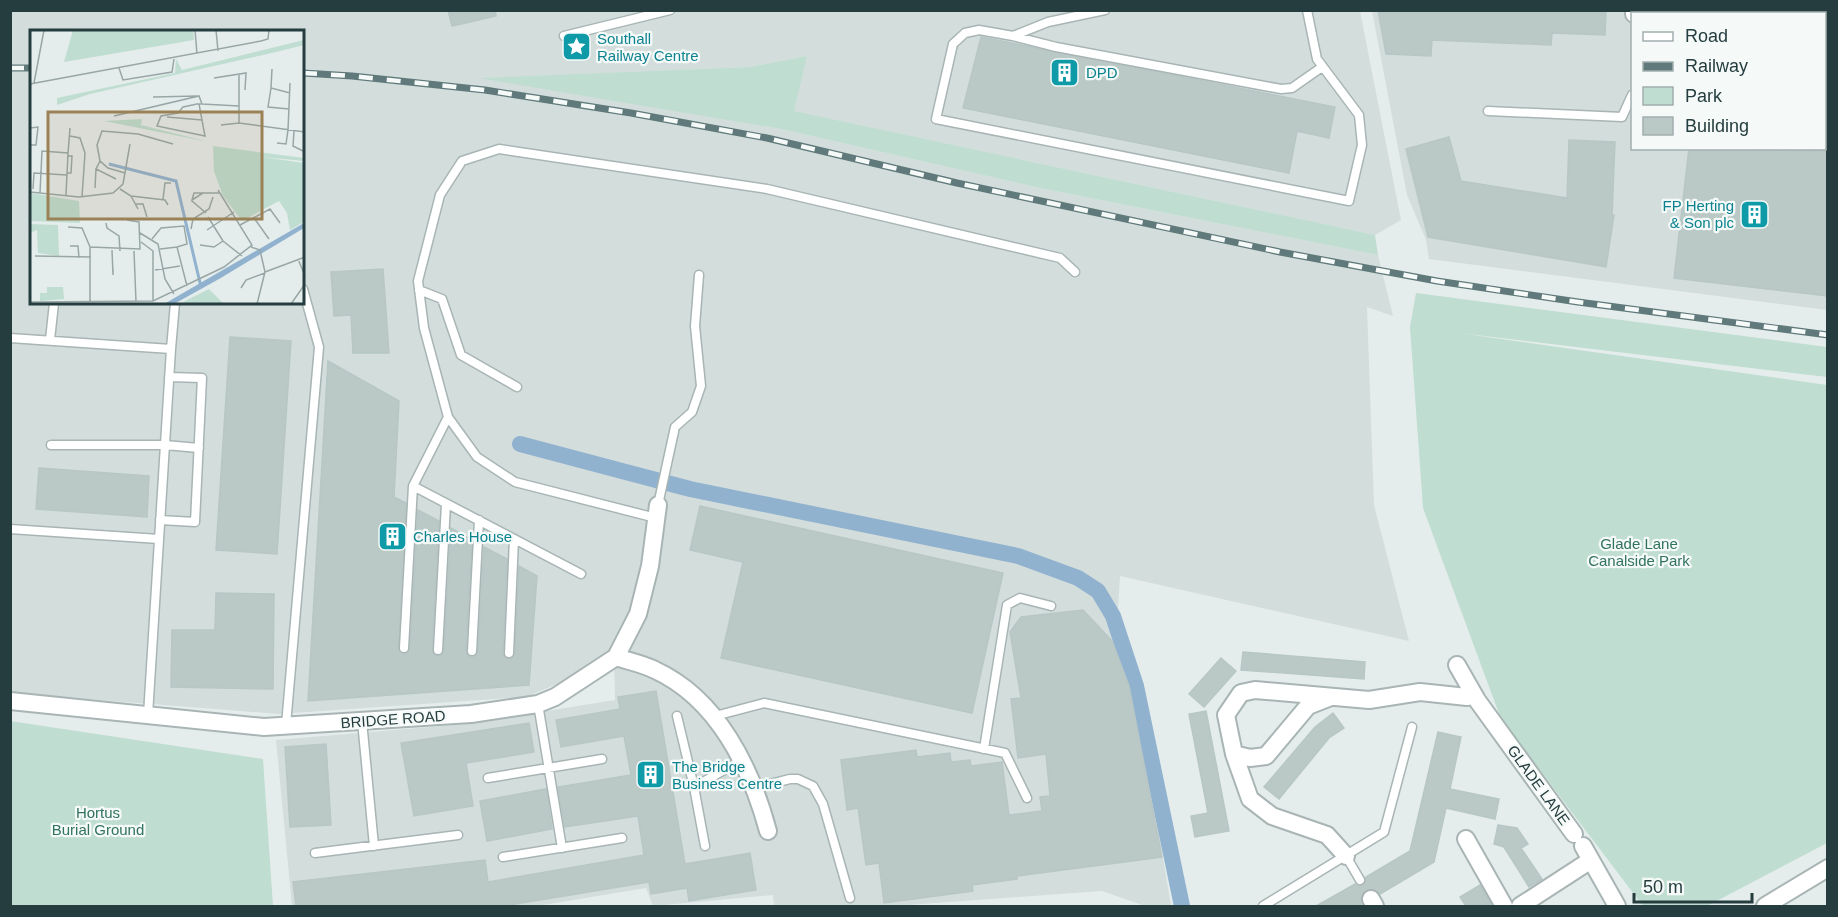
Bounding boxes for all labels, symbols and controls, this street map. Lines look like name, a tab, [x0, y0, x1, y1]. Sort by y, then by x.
legend	[1631, 12, 1826, 150]
text: Road	[1685, 26, 1728, 46]
inset map	[30, 30, 304, 304]
place label: Southall Railway Centre	[597, 30, 699, 64]
place icon: Southall Railway Centre	[560, 31, 592, 63]
building icon: DPD	[1049, 56, 1081, 88]
text: Railway	[1685, 56, 1748, 76]
place label: DPD	[1086, 64, 1118, 81]
text: Park	[1685, 86, 1723, 106]
text: Building	[1685, 116, 1749, 136]
place label: FP Herting & Son plc	[1663, 197, 1734, 231]
building icon: FP Herting & Son plc	[1739, 198, 1771, 230]
building icon: Charles House	[376, 520, 408, 552]
place label: Charles House	[413, 528, 512, 545]
park label: Glade Lane Canalside Park	[1588, 535, 1690, 569]
street label: BRIDGE ROAD	[340, 707, 446, 731]
street label: GLADE LANE	[1504, 742, 1574, 828]
place label: The Bridge Business Centre	[672, 758, 782, 792]
building icon: The Bridge Business Centre	[635, 759, 667, 791]
park label: Hortus Burial Ground	[52, 804, 144, 838]
scale bar	[1634, 866, 1752, 904]
text: 50 m	[1643, 877, 1683, 897]

